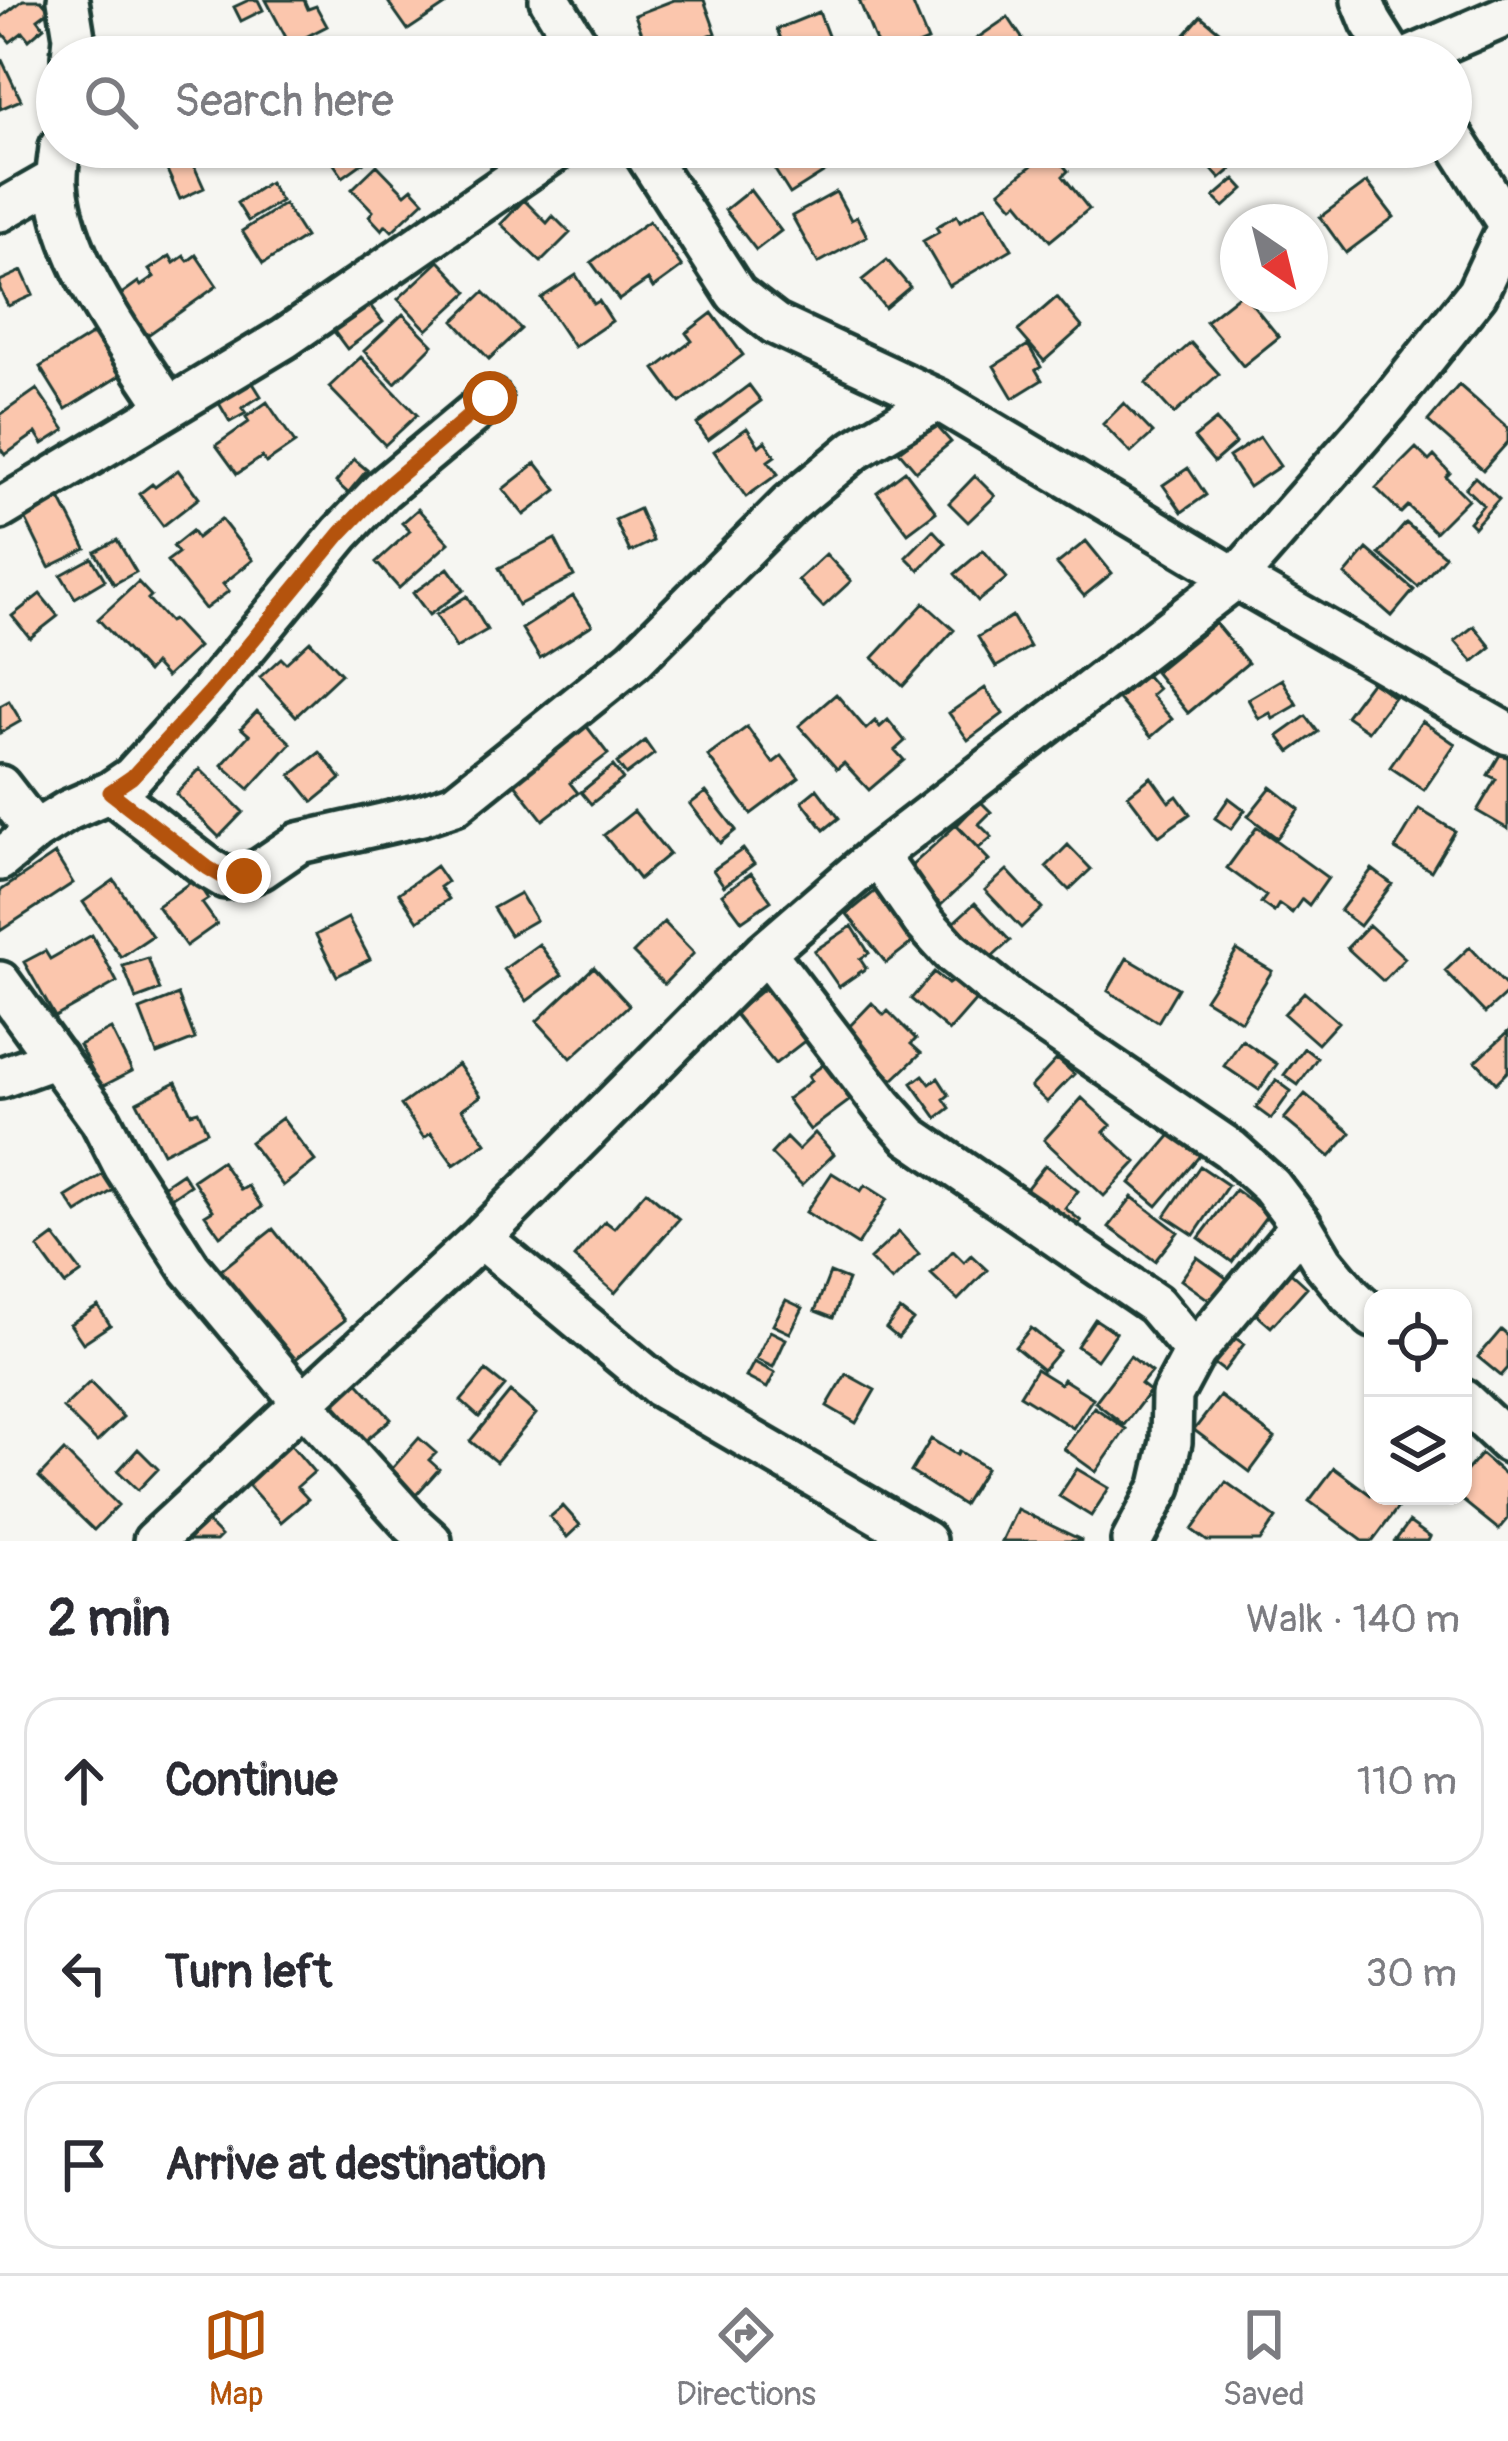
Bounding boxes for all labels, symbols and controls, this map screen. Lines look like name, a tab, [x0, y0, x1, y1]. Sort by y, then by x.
search box	[36, 36, 1472, 168]
icon: search	[78, 69, 144, 135]
text: Search here	[174, 74, 394, 130]
north arrow	[1220, 204, 1328, 312]
route start	[463, 371, 517, 425]
route end	[217, 849, 271, 903]
map controls	[1364, 1289, 1472, 1505]
button: locate	[1364, 1289, 1472, 1397]
button: layers	[1364, 1397, 1472, 1505]
text: 2 min	[48, 1587, 170, 1651]
text: Walk · 140 m	[1246, 1595, 1460, 1644]
icon: ahead	[51, 1748, 117, 1814]
text: Continue	[165, 1753, 338, 1809]
text: 110 m	[1357, 1757, 1457, 1806]
icon: left	[51, 1940, 117, 2006]
text: Turn left	[165, 1945, 332, 2001]
text: 30 m	[1366, 1949, 1457, 1998]
icon: arrive	[51, 2132, 117, 2198]
text: Arrive at destination	[165, 2137, 546, 2193]
tab: Map	[203, 2302, 269, 2415]
tab: Directions	[676, 2302, 816, 2415]
tab: Saved	[1223, 2302, 1305, 2415]

